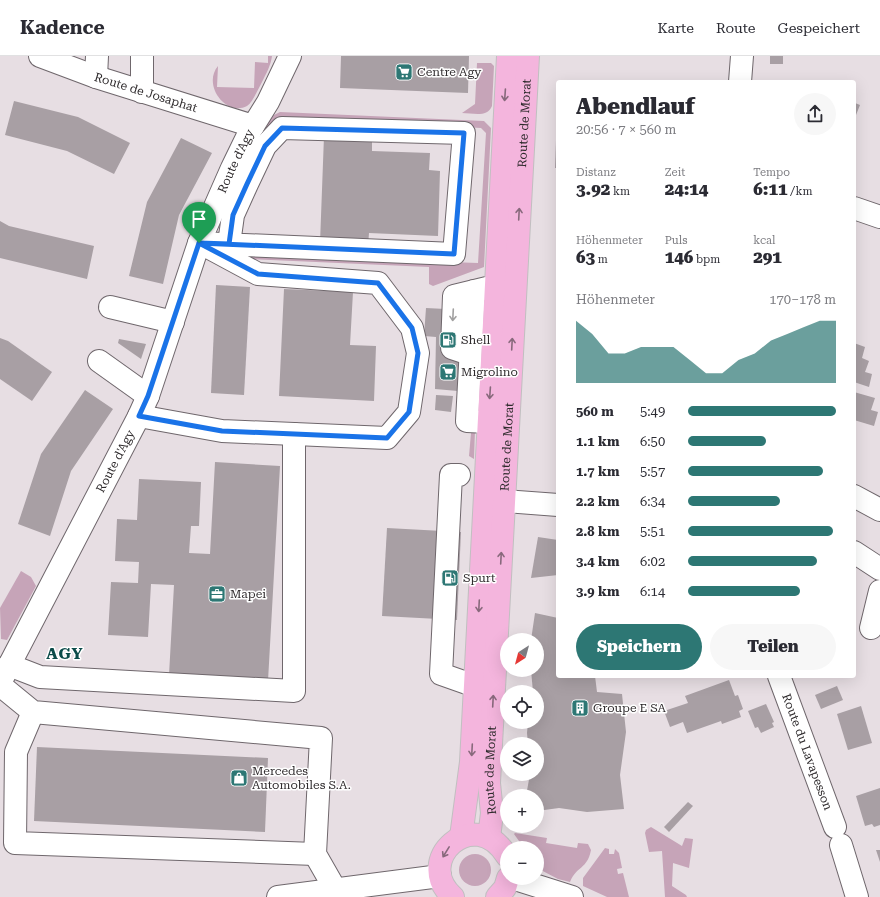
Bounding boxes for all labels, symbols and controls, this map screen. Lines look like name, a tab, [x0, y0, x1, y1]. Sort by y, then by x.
text: Kadence	[20, 16, 105, 39]
text: Karte	[658, 20, 694, 36]
text: Route	[716, 20, 756, 36]
text: Gespeichert	[778, 20, 860, 36]
supermarket icon: Centre Agy	[394, 62, 414, 82]
place label: Centre Agy	[417, 65, 482, 79]
street label: Route de Josaphat	[93, 70, 199, 115]
street label: Route de Morat	[515, 78, 534, 168]
one-way arrow	[502, 88, 509, 101]
button: share	[794, 93, 836, 135]
text: Abendlauf	[576, 94, 695, 119]
text: 20:56 · 7 × 560 m	[576, 122, 676, 137]
street label: Route d'Agy	[215, 126, 257, 195]
text: Distanz	[576, 166, 616, 179]
text: Zeit	[665, 166, 685, 179]
text: Tempo	[753, 166, 790, 179]
text: 3.92	[576, 179, 610, 199]
text: 24:14	[665, 179, 708, 199]
text: 6:11	[753, 179, 788, 199]
text: km	[610, 185, 630, 198]
text: /km	[788, 185, 813, 198]
pin	[182, 202, 216, 243]
icon: arrive	[188, 208, 210, 230]
one-way arrow	[516, 208, 523, 221]
text: Höhenmeter	[576, 234, 643, 247]
text: Puls	[665, 234, 687, 247]
text: kcal	[753, 234, 775, 247]
text: 63	[576, 247, 595, 267]
text: 146	[665, 247, 693, 267]
text: 291	[753, 247, 782, 267]
text: m	[595, 253, 608, 266]
text: bpm	[693, 253, 720, 266]
text: Höhenmeter	[576, 292, 655, 307]
text: 170–178 m	[769, 292, 836, 307]
one-way arrow	[450, 308, 457, 321]
fuel station icon: Shell	[438, 330, 458, 350]
place label: Shell	[461, 333, 490, 347]
one-way arrow	[508, 338, 516, 351]
supermarket icon: Migrolino	[438, 362, 458, 382]
place label: Migrolino	[461, 365, 518, 379]
one-way arrow	[487, 386, 494, 399]
street label: Route de Morat	[498, 402, 516, 492]
text: 560 m	[576, 404, 614, 419]
text: 5:49	[640, 404, 665, 419]
street label: Route d'Agy	[93, 427, 138, 495]
text: 1.1 km	[576, 434, 619, 449]
text: 6:50	[640, 434, 665, 449]
text: 1.7 km	[576, 464, 619, 479]
text: 5:57	[640, 464, 665, 479]
text: 2.2 km	[576, 494, 619, 509]
text: 6:34	[640, 494, 665, 509]
text: 2.8 km	[576, 524, 619, 539]
text: 5:51	[640, 524, 665, 539]
one-way arrow	[497, 552, 504, 565]
text: 3.4 km	[576, 554, 619, 569]
text: 6:02	[640, 554, 665, 569]
fuel station icon: Spurt	[440, 568, 460, 588]
place label: Spurt	[463, 571, 496, 585]
office icon: Mapei	[207, 584, 227, 604]
text: 3.9 km	[576, 584, 619, 599]
text: 6:14	[640, 584, 665, 599]
place label: Mapei	[230, 587, 266, 601]
one-way arrow	[475, 599, 483, 612]
button: Speichern	[576, 624, 702, 670]
button: Teilen	[710, 624, 836, 670]
north arrow	[500, 633, 544, 677]
map controls	[500, 633, 544, 885]
district label: AGY	[46, 644, 84, 663]
button: locate	[500, 685, 544, 729]
street label: Route du Lavapesson	[779, 692, 835, 812]
one-way arrow	[489, 695, 497, 708]
building icon: Groupe E SA	[570, 698, 590, 718]
place label: Groupe E SA	[593, 701, 667, 715]
street label: Route de Morat	[482, 725, 499, 815]
button: layers	[500, 737, 544, 781]
one-way arrow	[468, 743, 475, 756]
place label: Mercedes Automobiles S.A.	[252, 764, 351, 792]
shop icon: Mercedes Automobiles S.A.	[229, 768, 249, 788]
button: +	[500, 789, 544, 833]
button: −	[500, 841, 544, 885]
one-way arrow	[441, 846, 449, 858]

